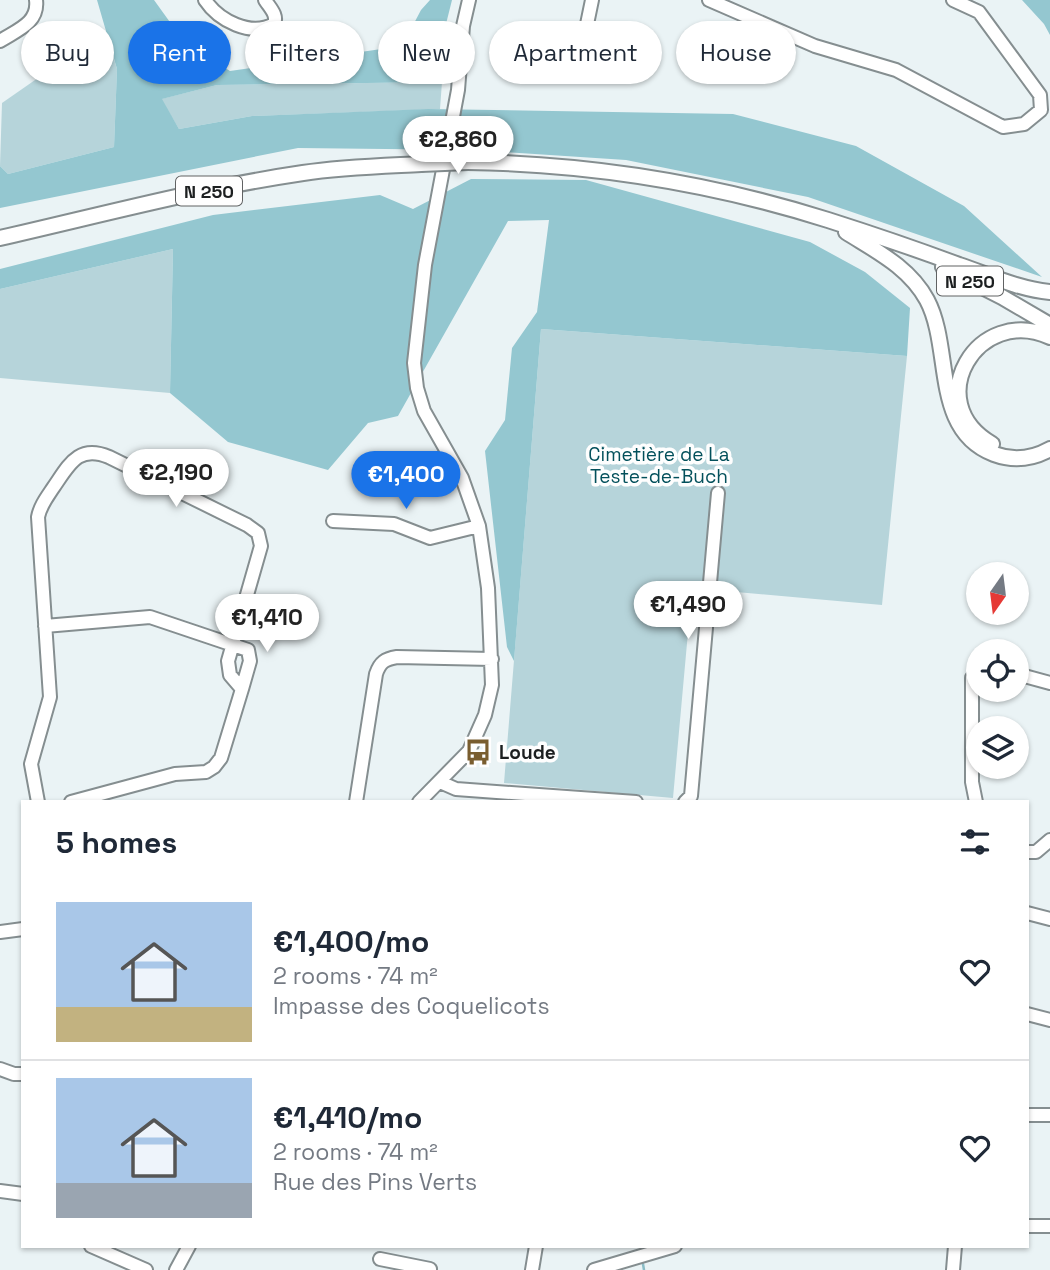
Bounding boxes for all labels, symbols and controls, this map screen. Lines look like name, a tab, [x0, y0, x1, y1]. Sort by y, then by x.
chip: Buy	[21, 21, 114, 84]
chip: Rent	[128, 21, 231, 84]
chip: Filters	[245, 21, 364, 84]
chip: New	[378, 21, 475, 84]
chip: Apartment	[489, 21, 662, 84]
chip: House	[676, 21, 796, 84]
pin: €2,860	[401, 116, 515, 176]
text: €2,860	[419, 124, 497, 154]
road number: N 250	[176, 176, 242, 206]
road number: N 250	[937, 267, 1003, 296]
park label: Cimetière de La Teste-de-Buch	[588, 442, 730, 489]
pin: €2,190	[119, 449, 233, 509]
pin: €1,400	[349, 452, 463, 511]
text: €2,190	[139, 457, 213, 487]
text: €1,400	[367, 459, 445, 489]
north arrow	[966, 562, 1029, 625]
map controls	[966, 562, 1029, 779]
pin: €1,490	[631, 582, 745, 641]
text: €1,490	[650, 589, 726, 619]
pin: €1,410	[210, 594, 324, 654]
text: €1,410	[231, 602, 303, 632]
button: locate	[966, 639, 1029, 702]
button: layers	[966, 716, 1029, 779]
bus stop icon: Loude	[463, 737, 493, 767]
place label: Loude	[499, 740, 556, 765]
text: 5 homes	[56, 823, 177, 862]
icon: filters	[956, 823, 994, 861]
text: €1,400/mo	[273, 922, 429, 961]
icon: home	[112, 930, 196, 1014]
icon: heart	[956, 953, 994, 991]
text: 2 rooms · 74 m²	[273, 961, 438, 991]
text: Impasse des Coquelicots	[273, 991, 550, 1021]
text: €1,410/mo	[273, 1098, 422, 1137]
icon: home	[112, 1106, 196, 1190]
icon: heart	[956, 1129, 994, 1167]
text: 2 rooms · 74 m²	[273, 1137, 438, 1167]
text: Rue des Pins Verts	[273, 1167, 477, 1197]

